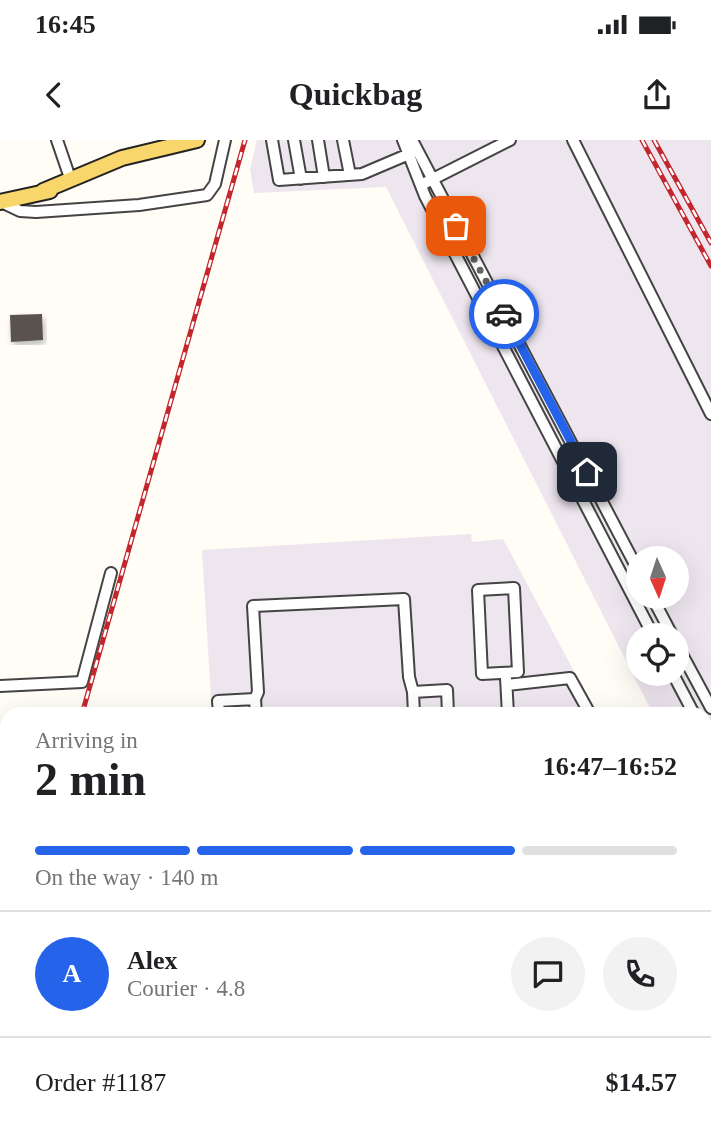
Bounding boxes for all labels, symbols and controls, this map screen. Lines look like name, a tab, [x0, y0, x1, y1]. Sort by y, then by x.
text: 16:45	[35, 10, 96, 39]
icon: back	[35, 76, 73, 114]
text: Quickbag	[289, 76, 422, 112]
icon: share	[638, 76, 676, 114]
pin	[426, 196, 486, 256]
icon: bag	[437, 207, 475, 245]
courier	[469, 279, 539, 349]
icon: car	[485, 295, 523, 333]
pin	[557, 442, 617, 502]
icon: home	[568, 453, 606, 491]
north arrow	[626, 546, 690, 609]
map controls	[626, 546, 689, 686]
button: locate	[626, 623, 689, 686]
text: Arriving in	[35, 728, 138, 753]
text: 16:47–16:52	[543, 752, 677, 781]
text: 2 min	[35, 754, 146, 805]
text: On the way · 140 m	[35, 865, 218, 890]
button: chat	[511, 937, 585, 1011]
button: phone	[603, 937, 677, 1011]
text: Alex	[127, 946, 178, 975]
text: A	[63, 959, 81, 988]
text: Courier · 4.8	[127, 976, 245, 1001]
text: Order #1187	[35, 1068, 166, 1097]
text: $14.57	[606, 1068, 677, 1097]

